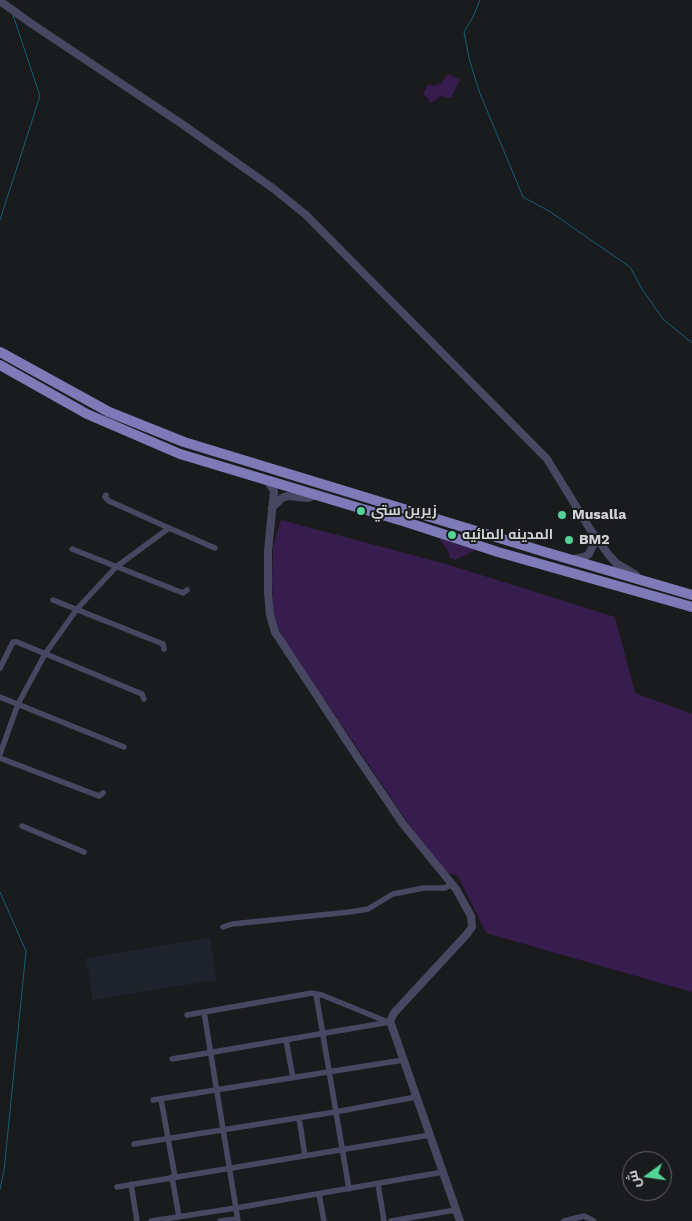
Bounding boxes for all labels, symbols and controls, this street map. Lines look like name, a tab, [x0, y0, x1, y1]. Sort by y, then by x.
place label: زيرين ستي	[371, 503, 437, 519]
marker: زيرين ستي	[355, 505, 367, 517]
place label: Musalla	[572, 507, 626, 523]
marker: Musalla	[556, 509, 568, 521]
place label: المدينه المائيه	[462, 527, 553, 543]
marker: المدينه المائيه	[446, 529, 458, 541]
place label: BM2	[579, 532, 610, 548]
marker: BM2	[563, 534, 575, 546]
north arrow	[622, 1151, 672, 1201]
text: ش	[623, 1169, 643, 1190]

